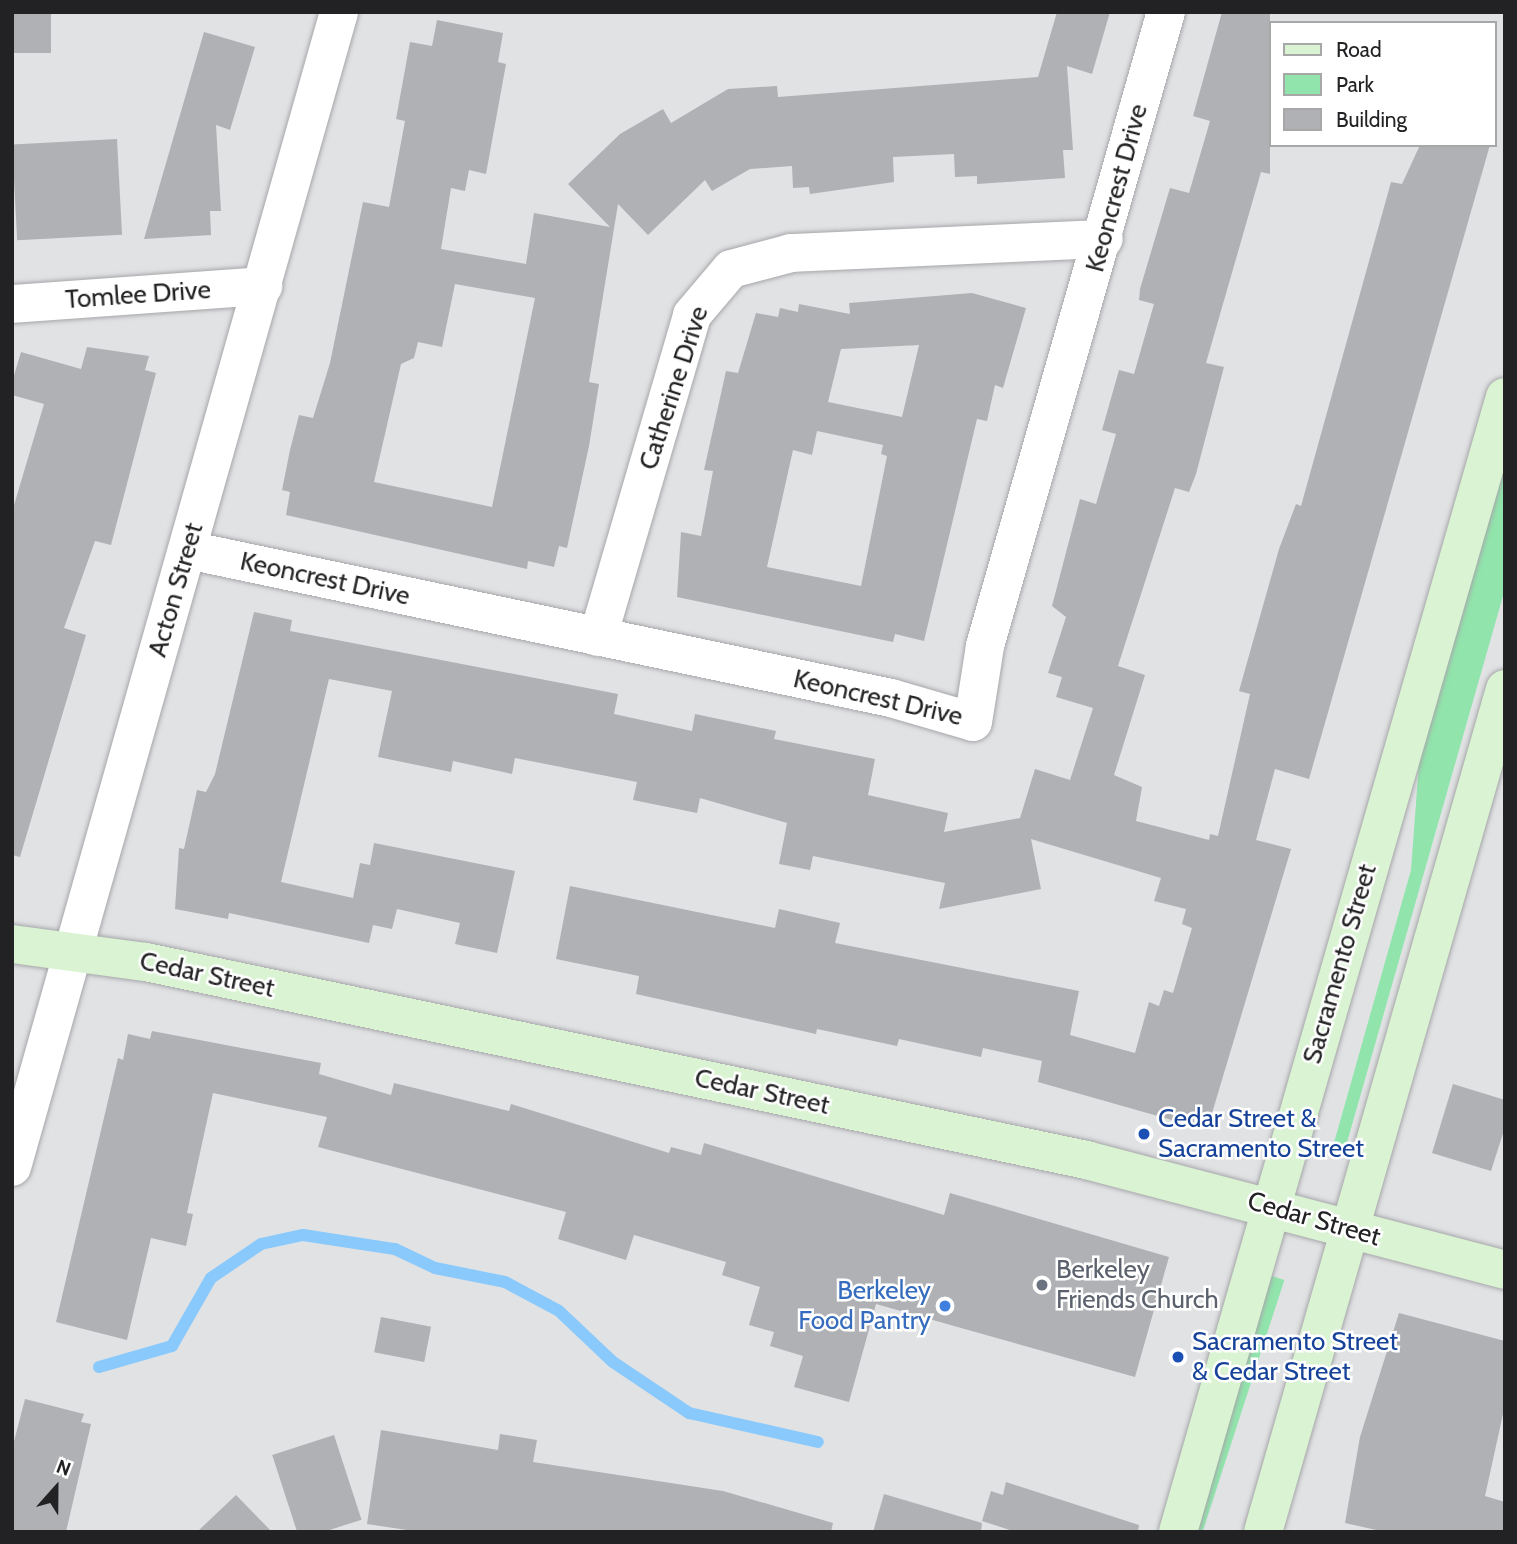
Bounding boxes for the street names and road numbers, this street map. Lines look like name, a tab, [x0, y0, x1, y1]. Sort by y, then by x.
street label: Keoncrest Drive	[1080, 101, 1154, 275]
street label: Tomlee Drive	[64, 274, 212, 316]
street label: Catherine Drive	[633, 302, 715, 474]
street label: Acton Street	[142, 520, 210, 660]
street label: Keoncrest Drive	[237, 546, 413, 612]
street label: Keoncrest Drive	[790, 663, 966, 733]
street label: Sacramento Street	[1297, 861, 1383, 1067]
street label: Cedar Street	[137, 946, 277, 1004]
street label: Cedar Street	[692, 1063, 832, 1121]
street label: Cedar Street	[1244, 1185, 1384, 1253]

